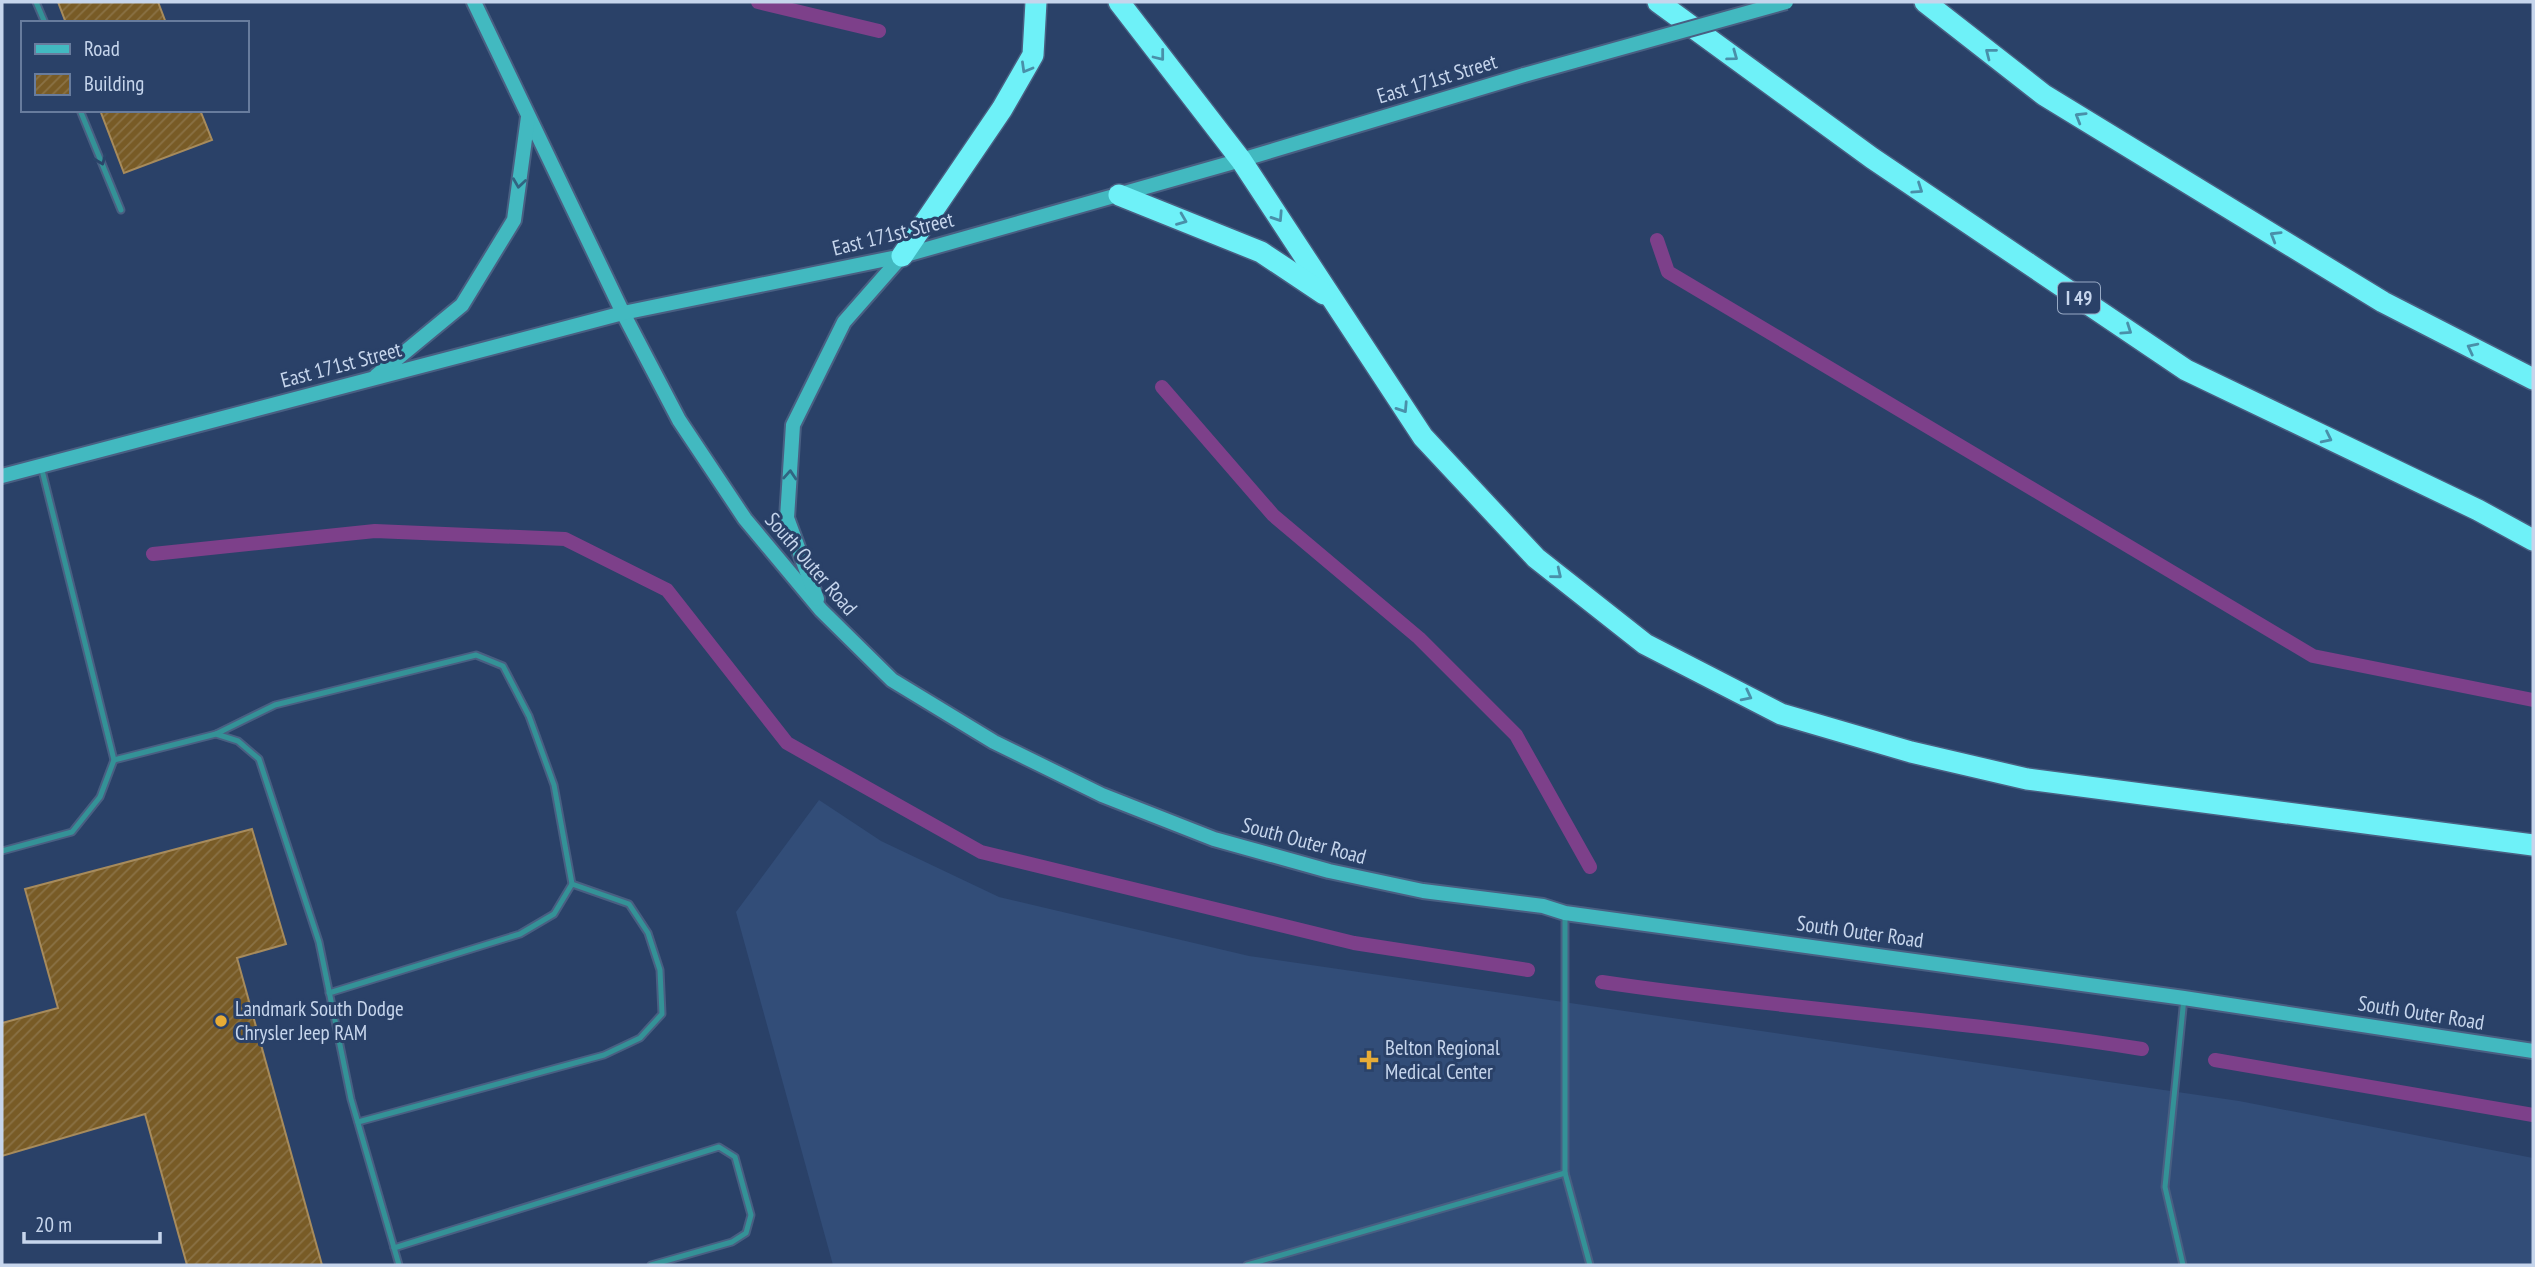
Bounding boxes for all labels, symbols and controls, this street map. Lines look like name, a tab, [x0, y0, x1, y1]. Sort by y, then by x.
legend	[21, 21, 248, 112]
text: Road	[84, 35, 120, 62]
street label: East 171st Street	[1374, 47, 1500, 110]
one-way arrow	[1152, 48, 1165, 60]
one-way arrow	[1725, 48, 1738, 61]
one-way arrow	[1986, 49, 1999, 61]
one-way arrow	[1021, 60, 1034, 73]
text: Building	[84, 70, 144, 97]
one-way arrow	[2075, 113, 2088, 126]
one-way arrow	[92, 153, 106, 165]
one-way arrow	[512, 177, 527, 189]
one-way arrow	[1910, 181, 1923, 193]
street label: East 171st Street	[830, 205, 956, 262]
one-way arrow	[1270, 210, 1283, 223]
one-way arrow	[1176, 212, 1188, 226]
one-way arrow	[2269, 231, 2282, 244]
road number: I 49	[2058, 282, 2100, 314]
one-way arrow	[2119, 322, 2132, 334]
street label: East 171st Street	[278, 335, 404, 394]
one-way arrow	[2467, 342, 2480, 356]
one-way arrow	[1395, 400, 1408, 413]
one-way arrow	[2320, 429, 2332, 443]
one-way arrow	[782, 469, 797, 480]
street label: South Outer Road	[759, 507, 863, 621]
one-way arrow	[1549, 566, 1562, 579]
one-way arrow	[1740, 688, 1753, 702]
street label: South Outer Road	[1239, 811, 1369, 870]
street label: South Outer Road	[1795, 909, 1925, 954]
street label: South Outer Road	[2356, 989, 2486, 1036]
place label: Landmark South Dodge Chrysler Jeep RAM	[235, 995, 404, 1046]
marker: Landmark South Dodge Chrysler Jeep RAM	[213, 1013, 229, 1029]
place label: Belton Regional Medical Center	[1385, 1034, 1500, 1085]
marker: Belton Regional Medical Center	[1359, 1050, 1379, 1070]
scale bar	[24, 1200, 161, 1244]
text: 20 m	[35, 1211, 72, 1238]

